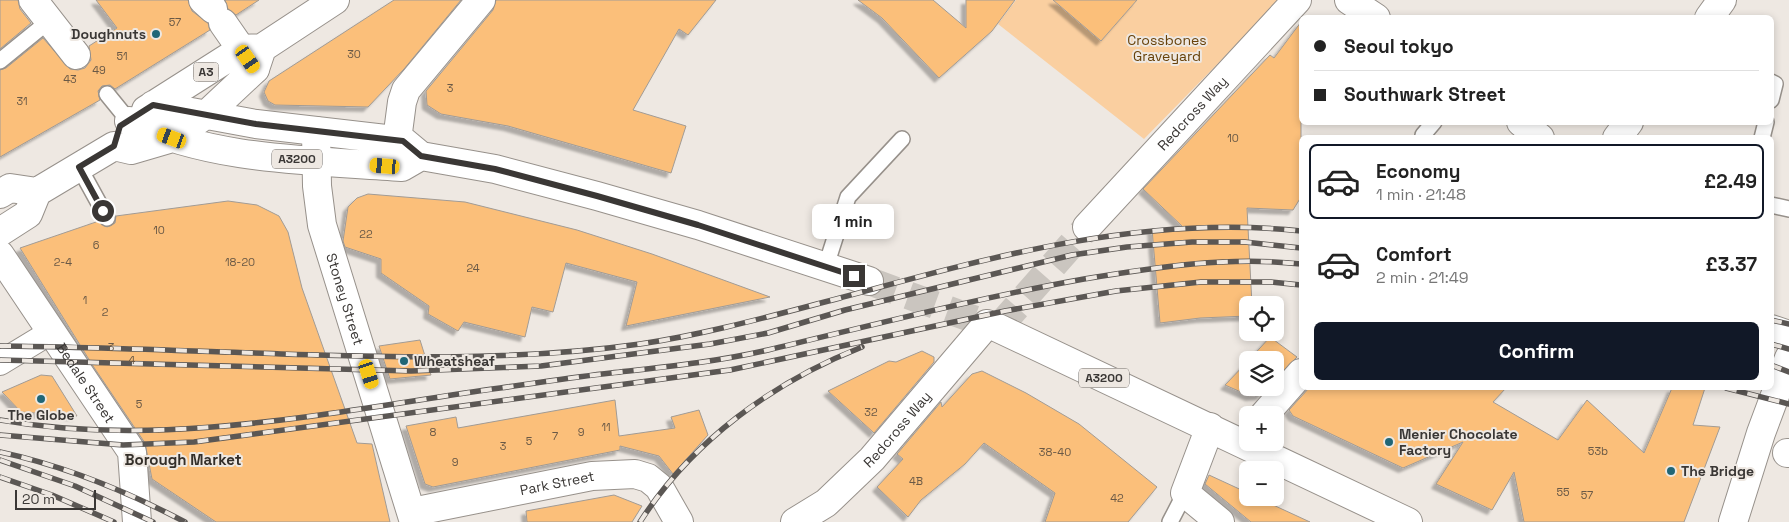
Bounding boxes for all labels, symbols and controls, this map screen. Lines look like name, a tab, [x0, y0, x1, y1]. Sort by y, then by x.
house number: 57	[169, 15, 181, 29]
place label: Doughnuts	[71, 25, 146, 43]
marker: Doughnuts	[150, 28, 162, 40]
park label: Crossbones Graveyard	[1127, 31, 1207, 65]
text: Seoul tokyo	[1344, 34, 1454, 59]
car	[233, 42, 262, 76]
house number: 30	[347, 47, 361, 61]
house number: 51	[116, 49, 128, 63]
road number: A3	[194, 62, 218, 82]
house number: 49	[92, 63, 106, 77]
house number: 43	[63, 72, 77, 86]
street label: Redcross Way	[1153, 72, 1231, 154]
house number: 3	[447, 81, 454, 95]
text: Southwark Street	[1344, 82, 1506, 107]
house number: 31	[16, 94, 28, 108]
car	[155, 126, 188, 150]
house number: 10	[1227, 131, 1239, 145]
road number: A3200	[272, 150, 322, 168]
car	[369, 157, 400, 175]
icon: car	[1316, 159, 1361, 204]
text: Economy	[1376, 159, 1460, 184]
text: £2.49	[1704, 169, 1757, 194]
text: 1 min · 21:48	[1376, 184, 1466, 205]
route start	[92, 200, 114, 222]
callout: 1 min	[813, 204, 895, 238]
text: 1 min	[833, 211, 873, 232]
house number: 10	[153, 223, 165, 237]
house number: 22	[359, 227, 373, 241]
house number: 6	[93, 238, 100, 252]
icon: car	[1316, 242, 1361, 287]
text: Comfort	[1376, 242, 1452, 267]
street label: Stoney Street	[322, 251, 368, 347]
text: £3.37	[1706, 252, 1757, 277]
house number: 2-4	[54, 255, 72, 269]
house number: 18-20	[225, 255, 255, 269]
house number: 24	[466, 261, 480, 275]
route end	[843, 265, 865, 287]
text: 2 min · 21:49	[1376, 267, 1469, 288]
house number: 1	[83, 293, 87, 307]
map controls	[1239, 296, 1284, 506]
button: locate	[1239, 296, 1284, 341]
house number: 2	[102, 305, 109, 319]
button: Confirm	[1314, 322, 1759, 380]
street label: Bedale Street	[52, 339, 119, 427]
house number: 3	[108, 340, 115, 354]
button: layers	[1239, 351, 1284, 396]
place label: Wheatsheaf	[414, 352, 495, 370]
house number: 4	[129, 353, 136, 367]
marker: Wheatsheaf	[398, 355, 410, 367]
car	[357, 357, 380, 391]
road number: A3200	[1079, 368, 1129, 388]
street label: Redcross Way	[860, 387, 935, 471]
marker: The Globe	[35, 393, 47, 405]
house number: 5	[136, 397, 143, 411]
house number: 32	[864, 405, 878, 419]
place label: The Globe	[7, 406, 75, 424]
button: +	[1239, 406, 1284, 451]
house number: 11	[601, 420, 611, 434]
house number: 8	[430, 425, 437, 439]
house number: 9	[578, 425, 585, 439]
place label: Menier Chocolate Factory	[1399, 425, 1517, 459]
house number: 7	[552, 429, 558, 443]
house number: 5	[526, 434, 533, 448]
marker: Menier Chocolate Factory	[1383, 436, 1395, 448]
house number: 3	[500, 439, 507, 453]
house number: 53b	[1588, 444, 1608, 458]
house number: 38-40	[1039, 445, 1071, 459]
district label: Borough Market	[125, 450, 242, 469]
house number: 9	[452, 455, 459, 469]
button: −	[1239, 461, 1284, 506]
place label: The Bridge	[1681, 462, 1754, 480]
marker: The Bridge	[1665, 465, 1677, 477]
street label: Park Street	[518, 467, 596, 499]
house number: 4B	[909, 474, 923, 488]
house number: 55	[1556, 485, 1570, 499]
scale bar	[15, 487, 96, 510]
house number: 57	[1581, 488, 1593, 502]
text: 20 m	[22, 490, 55, 508]
house number: 42	[1110, 491, 1124, 505]

